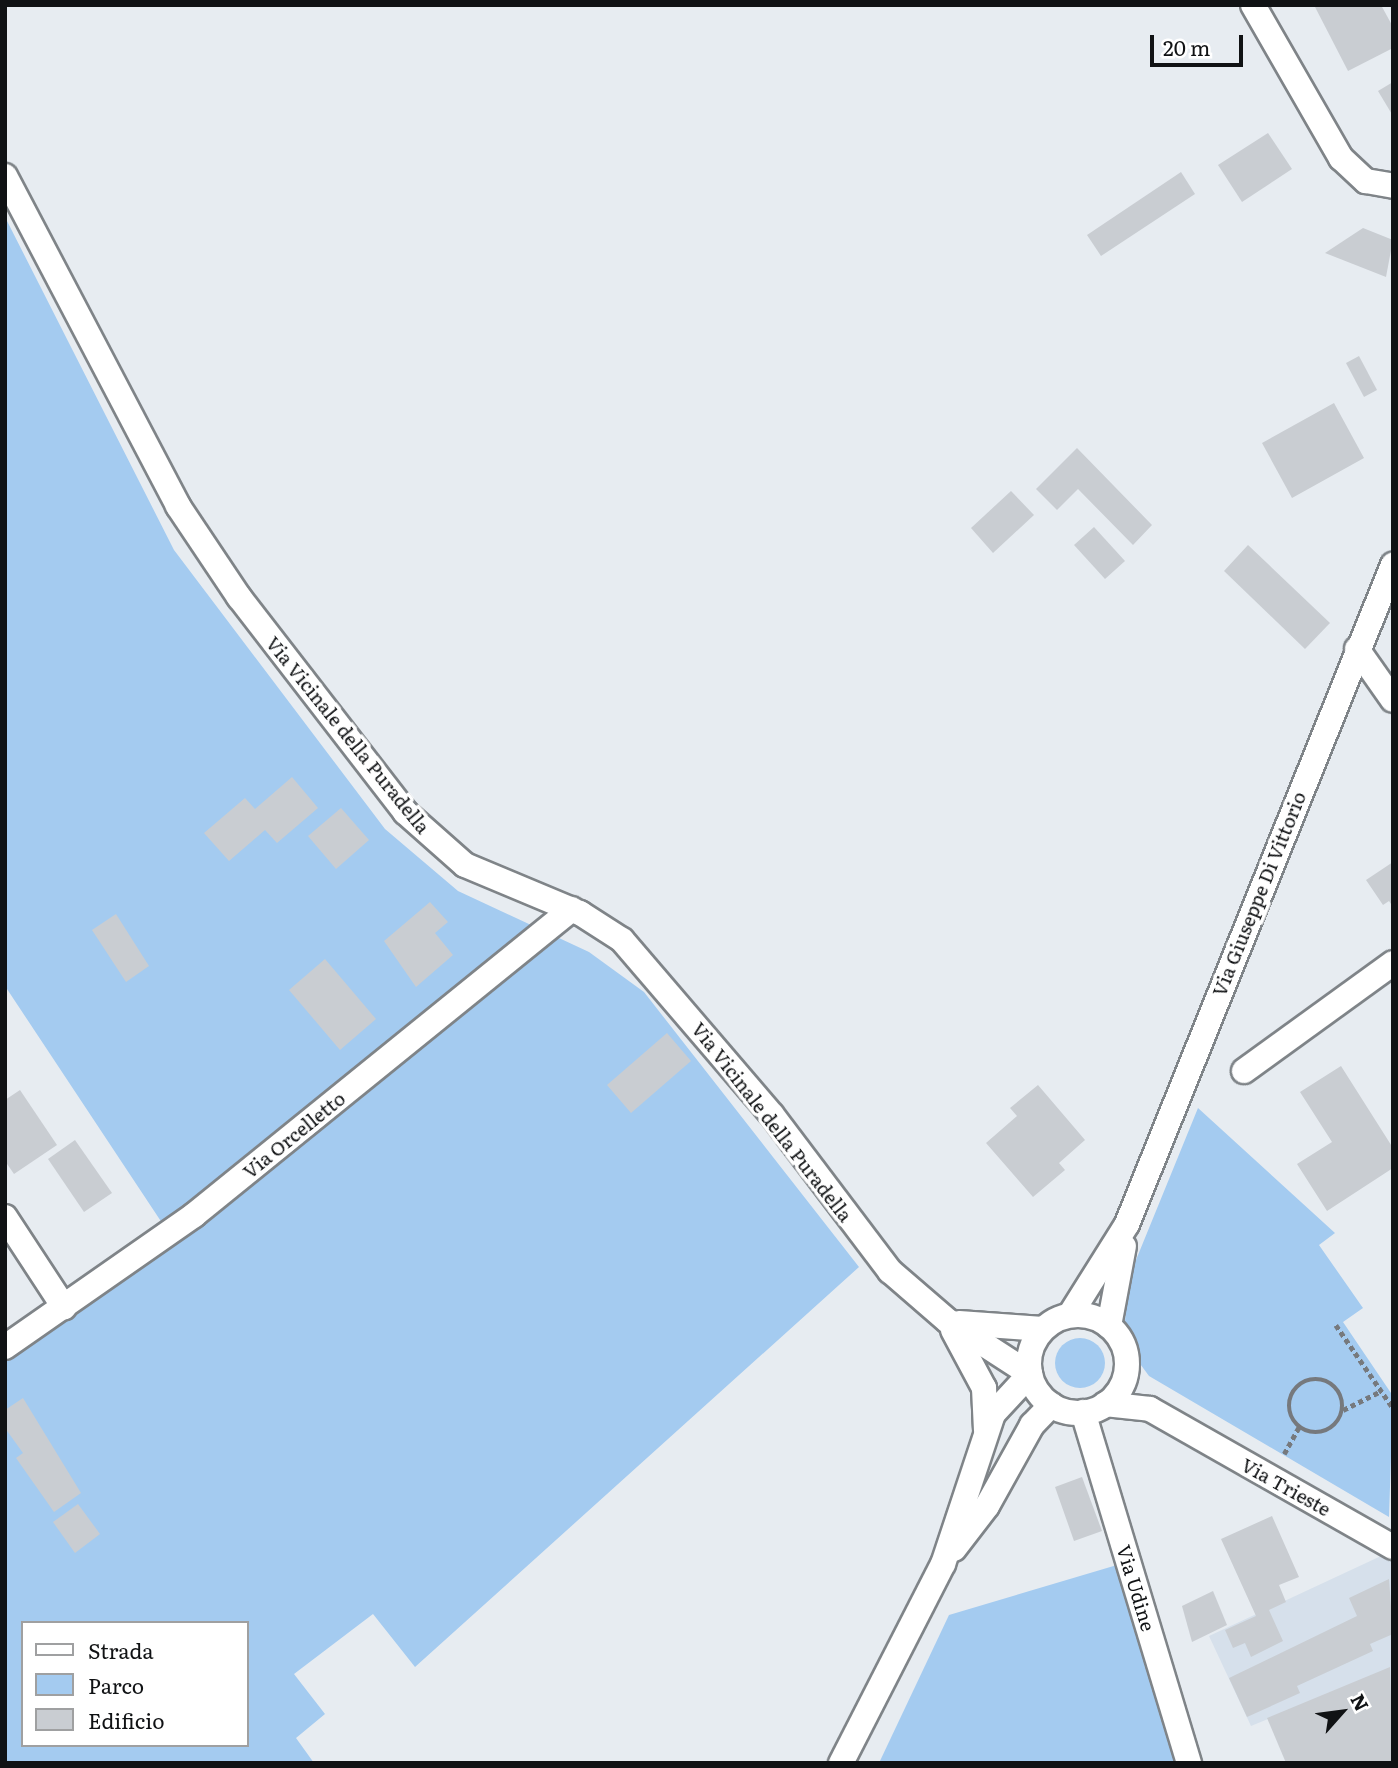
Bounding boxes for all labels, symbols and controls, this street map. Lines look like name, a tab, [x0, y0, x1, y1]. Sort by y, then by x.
scale bar	[1153, 21, 1246, 65]
text: 20 m	[1163, 31, 1210, 62]
street label: Via Vicinale della Puradella	[261, 632, 435, 838]
street label: Via Giuseppe Di Vittorio	[1207, 788, 1311, 1000]
street label: Via Vicinale della Puradella	[687, 1018, 857, 1226]
street label: Via Orcelletto	[238, 1087, 350, 1183]
street label: Via Trieste	[1237, 1453, 1335, 1521]
street label: Via Udine	[1112, 1542, 1160, 1634]
legend	[21, 1621, 248, 1747]
text: Strada	[88, 1634, 154, 1665]
text: Parco	[88, 1669, 144, 1700]
north arrow	[1307, 1677, 1377, 1747]
text: N	[1344, 1689, 1377, 1716]
text: Edificio	[88, 1704, 164, 1735]

